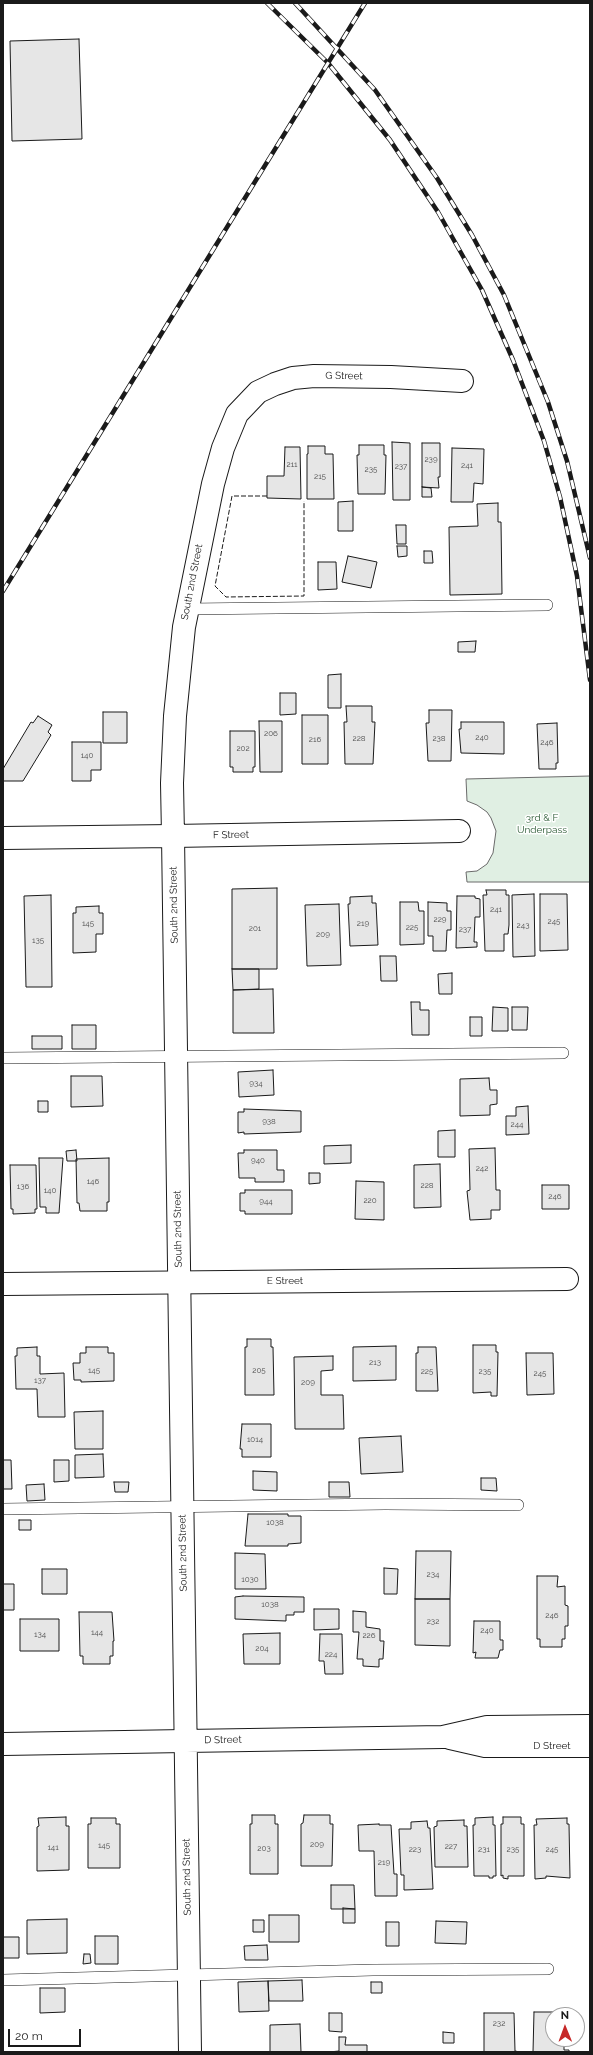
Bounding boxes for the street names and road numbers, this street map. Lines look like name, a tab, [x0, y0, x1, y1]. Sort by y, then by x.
street label: G Street	[325, 370, 363, 382]
street label: South 2nd Street	[179, 543, 205, 621]
street label: F Street	[213, 829, 249, 841]
street label: South 2nd Street	[167, 866, 181, 944]
street label: South 2nd Street	[171, 1190, 185, 1268]
street label: E Street	[267, 1275, 303, 1287]
street label: South 2nd Street	[176, 1514, 190, 1592]
street label: D Street	[204, 1734, 242, 1746]
street label: D Street	[533, 1740, 571, 1752]
street label: South 2nd Street	[180, 1838, 194, 1916]

